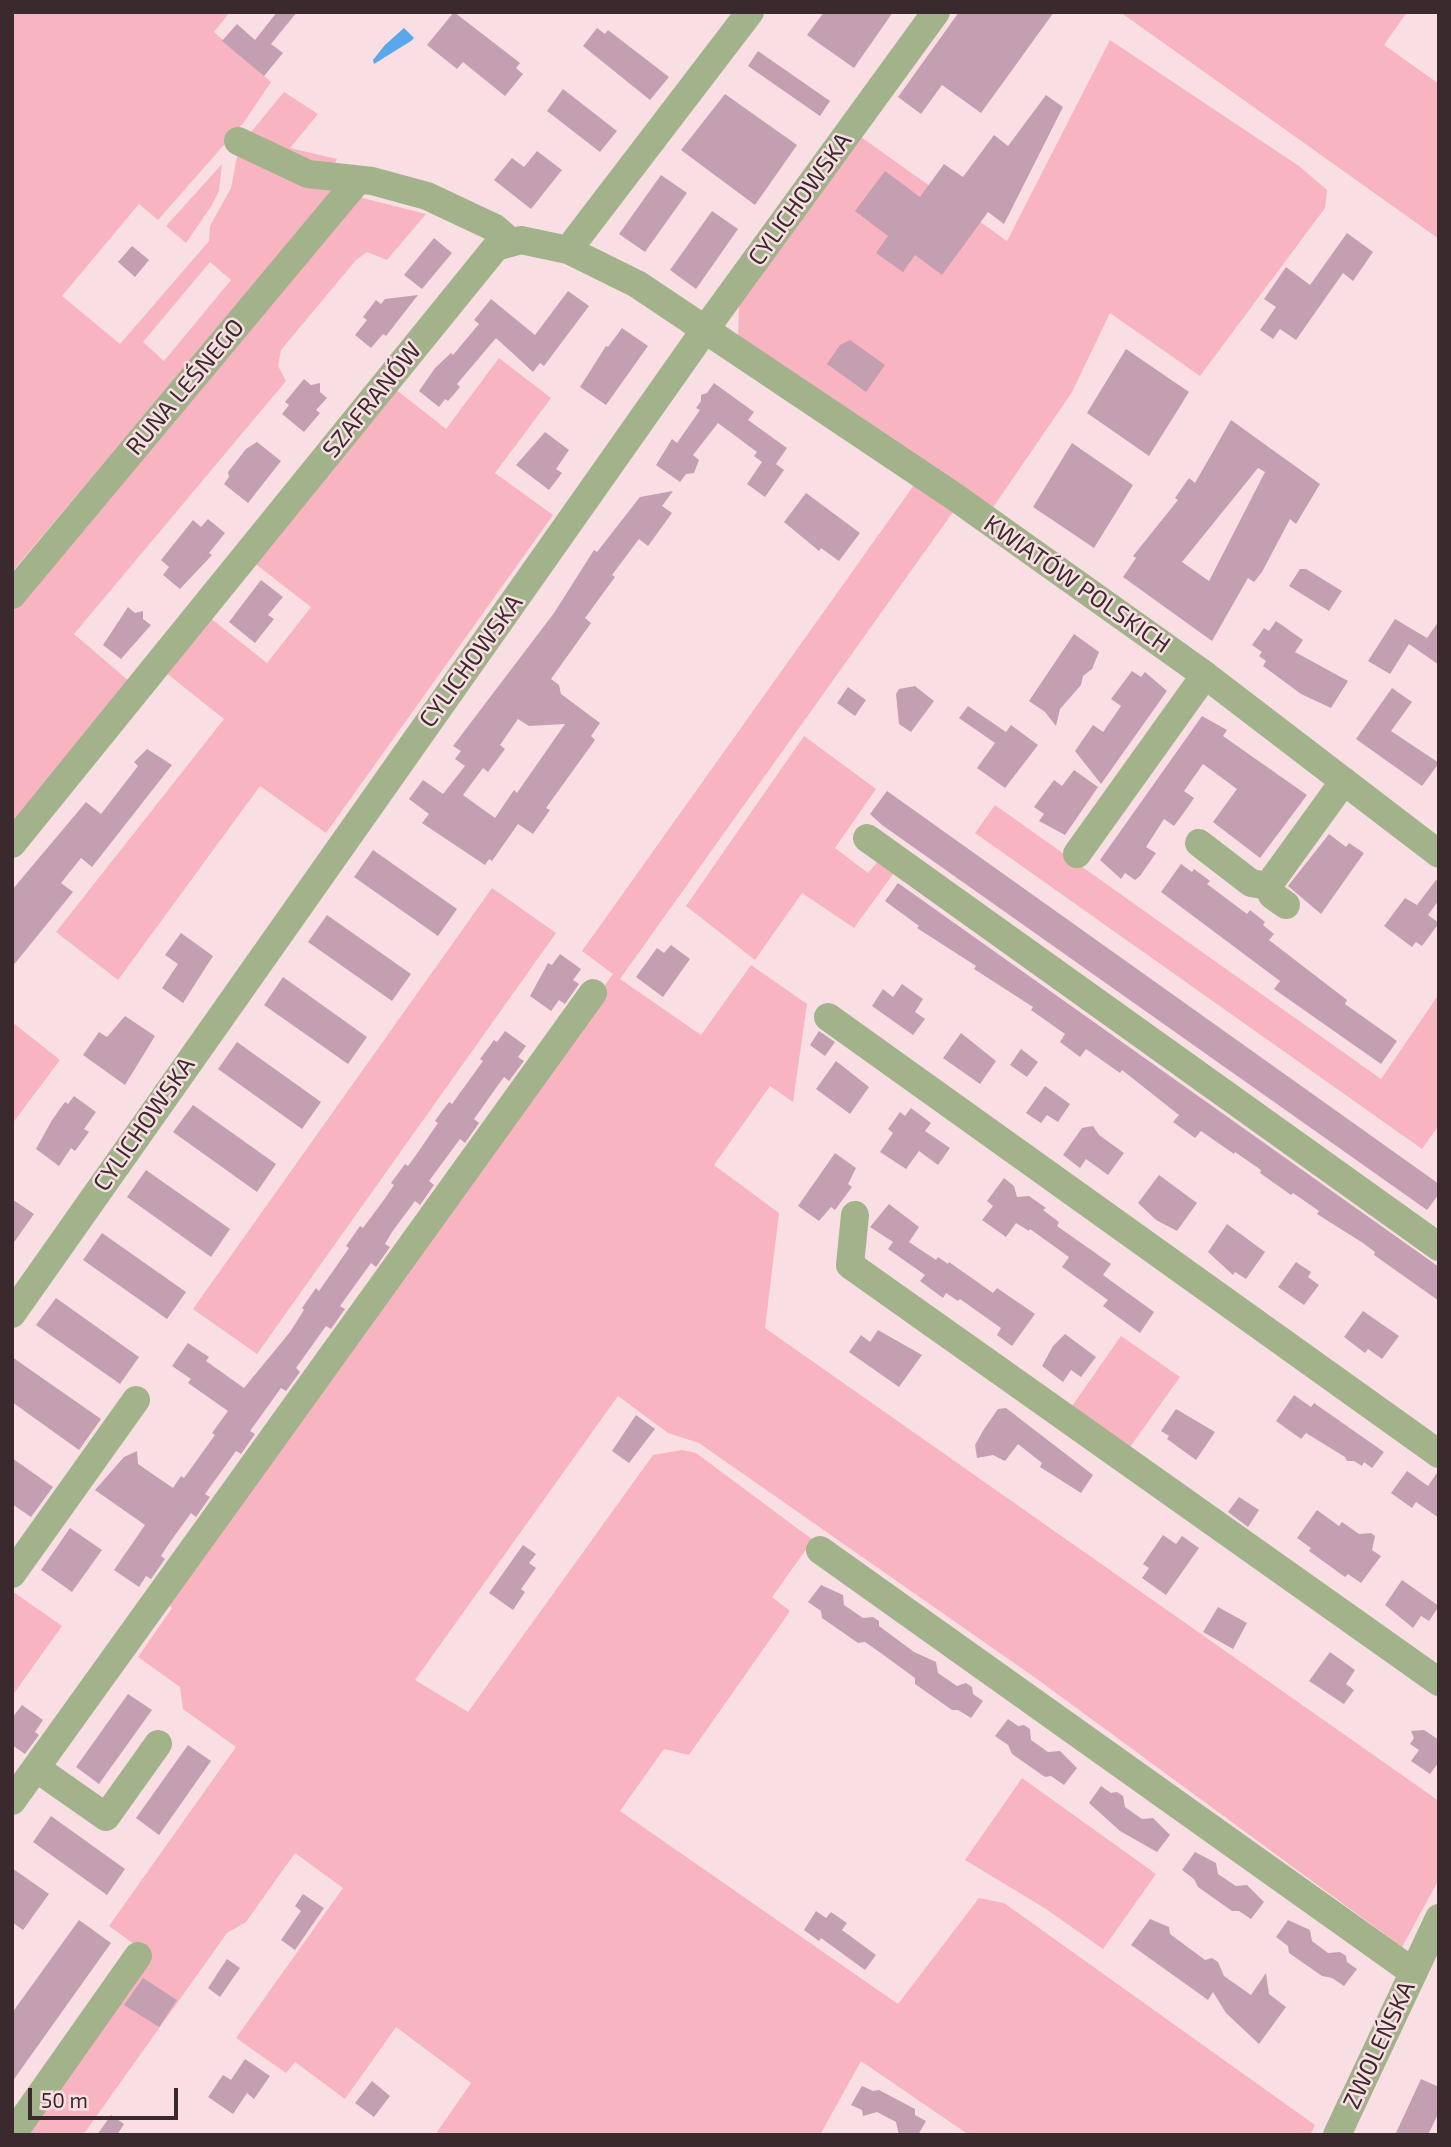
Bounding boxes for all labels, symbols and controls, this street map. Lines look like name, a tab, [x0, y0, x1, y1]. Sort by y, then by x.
street label: CYLICHOWSKA	[742, 127, 858, 271]
street label: RUNA LEŚNEGO	[120, 313, 250, 461]
street label: SZAFRANÓW	[317, 336, 427, 464]
street label: KWIATÓW POLSKICH	[978, 509, 1176, 659]
street label: CYLICHOWSKA	[413, 589, 529, 733]
street label: CYLICHOWSKA	[87, 1051, 201, 1197]
street label: ZWOLEŃSKA	[1337, 1977, 1421, 2113]
scale bar	[32, 2074, 182, 2118]
text: 50 m	[41, 2087, 88, 2112]

